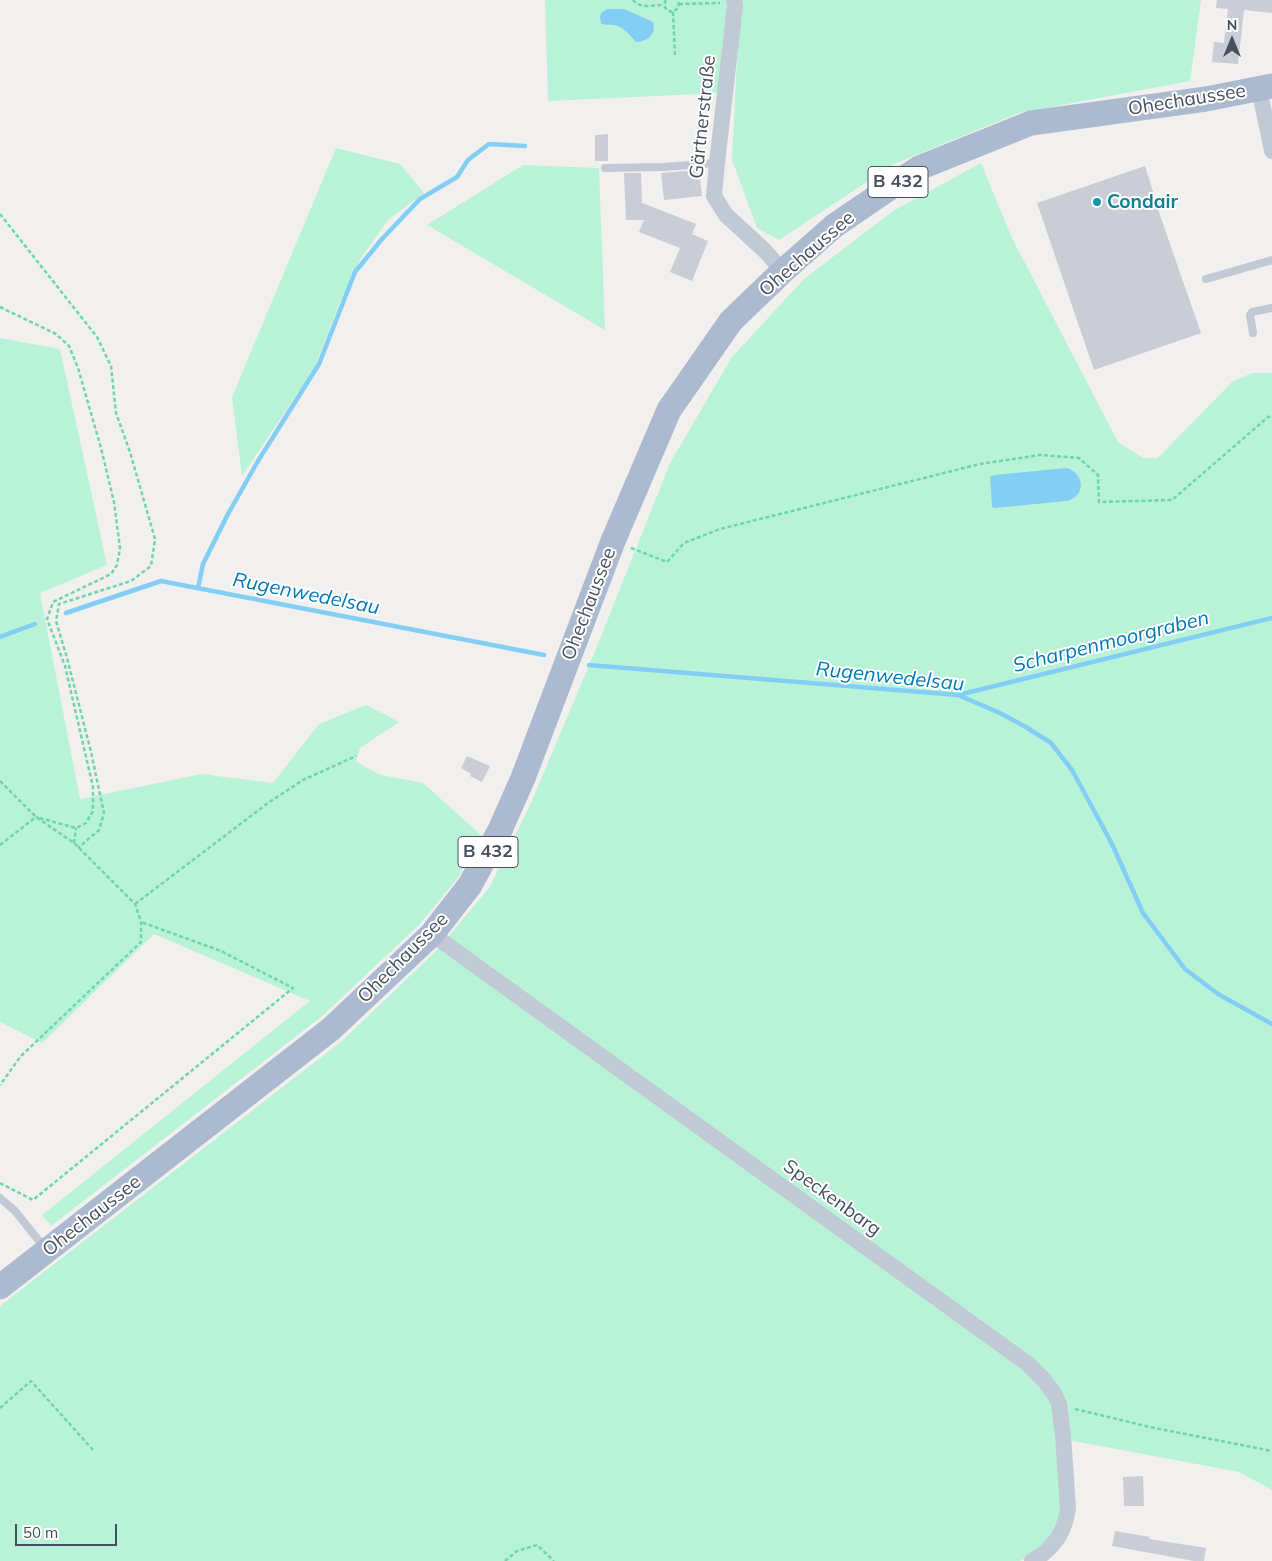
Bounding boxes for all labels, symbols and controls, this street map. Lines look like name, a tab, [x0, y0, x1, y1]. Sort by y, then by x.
north arrow	[1207, 15, 1257, 65]
text: N	[1227, 16, 1237, 34]
street label: Gärtnerstraße	[685, 54, 721, 180]
street label: Ohechaussee	[1127, 79, 1247, 121]
road number: B 432	[868, 166, 928, 198]
place label: Condair	[1107, 191, 1178, 213]
marker: Condair	[1091, 196, 1103, 208]
street label: Ohechaussee	[755, 207, 859, 301]
street label: Ohechaussee	[557, 545, 621, 663]
water label: Rugenwedelsau	[231, 568, 381, 620]
water label: Scharpenmoorgraben	[1010, 606, 1212, 678]
water label: Rugenwedelsau	[815, 657, 965, 697]
road number: B 432	[458, 836, 518, 868]
street label: Ohechaussee	[353, 908, 453, 1008]
street label: Speckenbarg	[779, 1155, 885, 1241]
street label: Ohechaussee	[38, 1171, 146, 1261]
scale bar	[18, 1514, 120, 1546]
text: 50 m	[23, 1523, 58, 1542]

